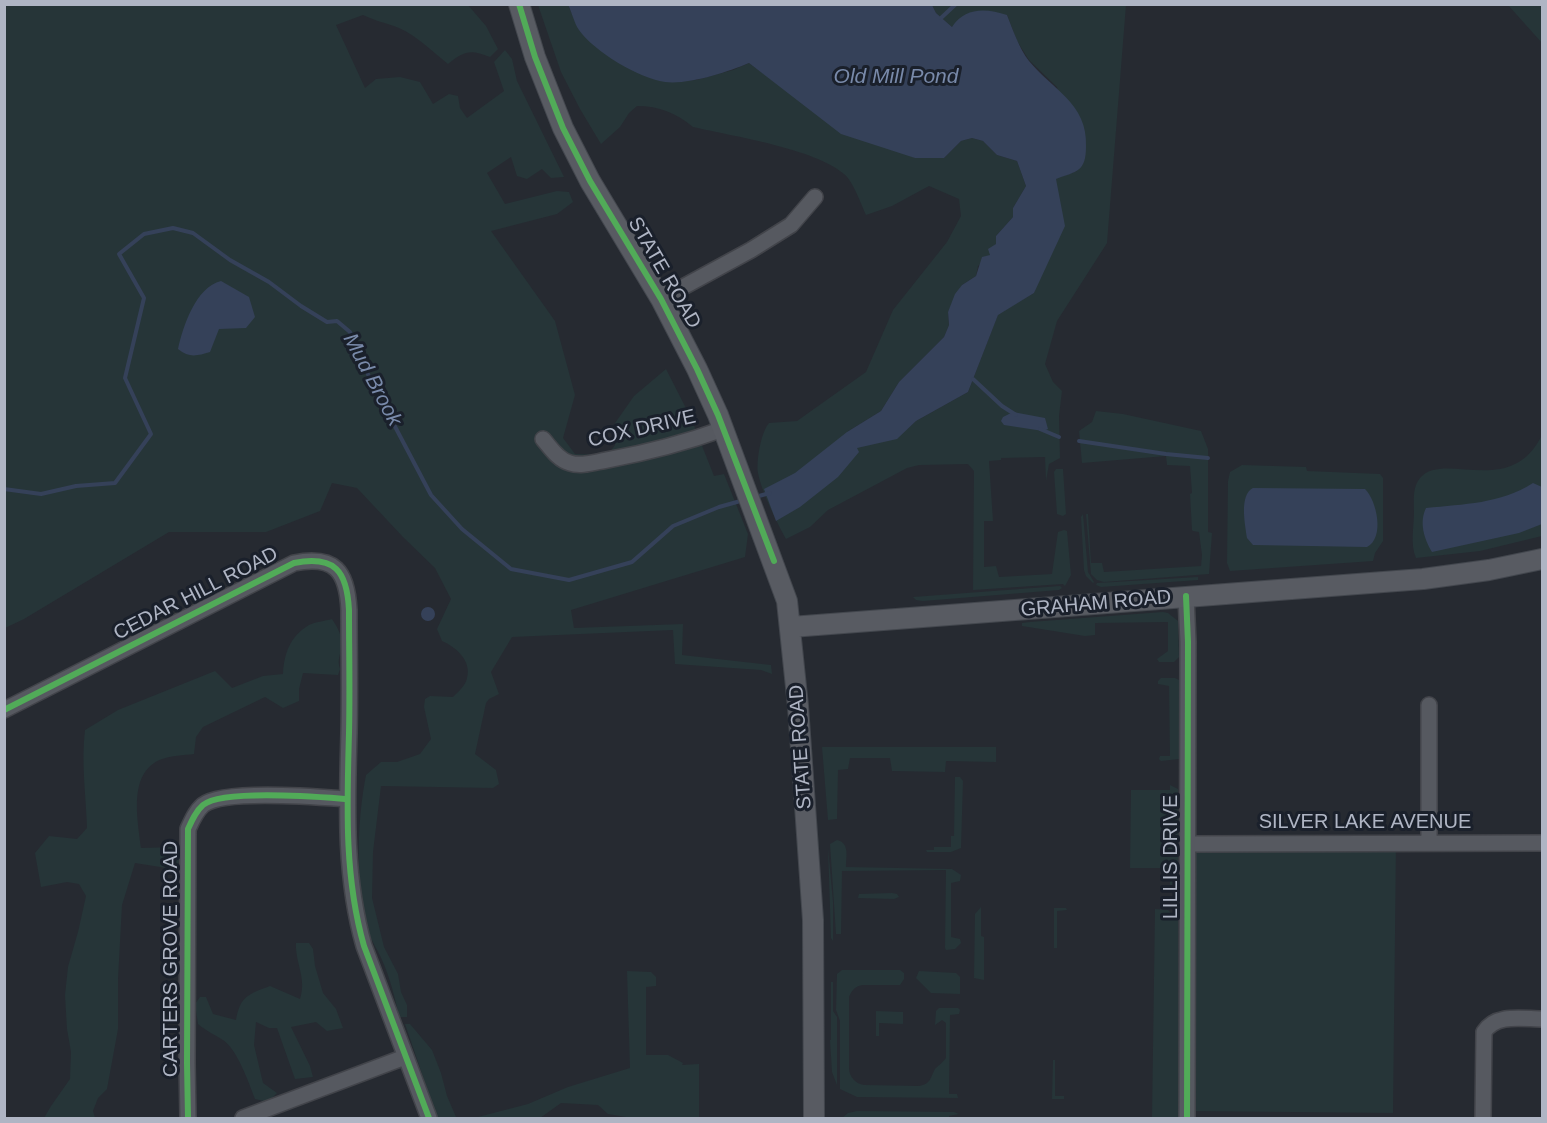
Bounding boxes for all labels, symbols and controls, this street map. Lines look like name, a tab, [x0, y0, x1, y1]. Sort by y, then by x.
water label: Old Mill Pond	[834, 64, 958, 90]
street label: STATE ROAD	[622, 213, 706, 333]
water label: Mud Brook	[337, 329, 407, 431]
street label: COX DRIVE	[586, 405, 698, 453]
street label: CEDAR HILL ROAD	[110, 542, 282, 646]
street label: GRAHAM ROAD	[1020, 585, 1172, 623]
street label: STATE ROAD	[785, 684, 817, 810]
street label: LILLIS DRIVE	[1159, 795, 1183, 919]
street label: SILVER LAKE AVENUE	[1259, 810, 1471, 834]
street label: CARTERS GROVE ROAD	[159, 841, 183, 1077]

